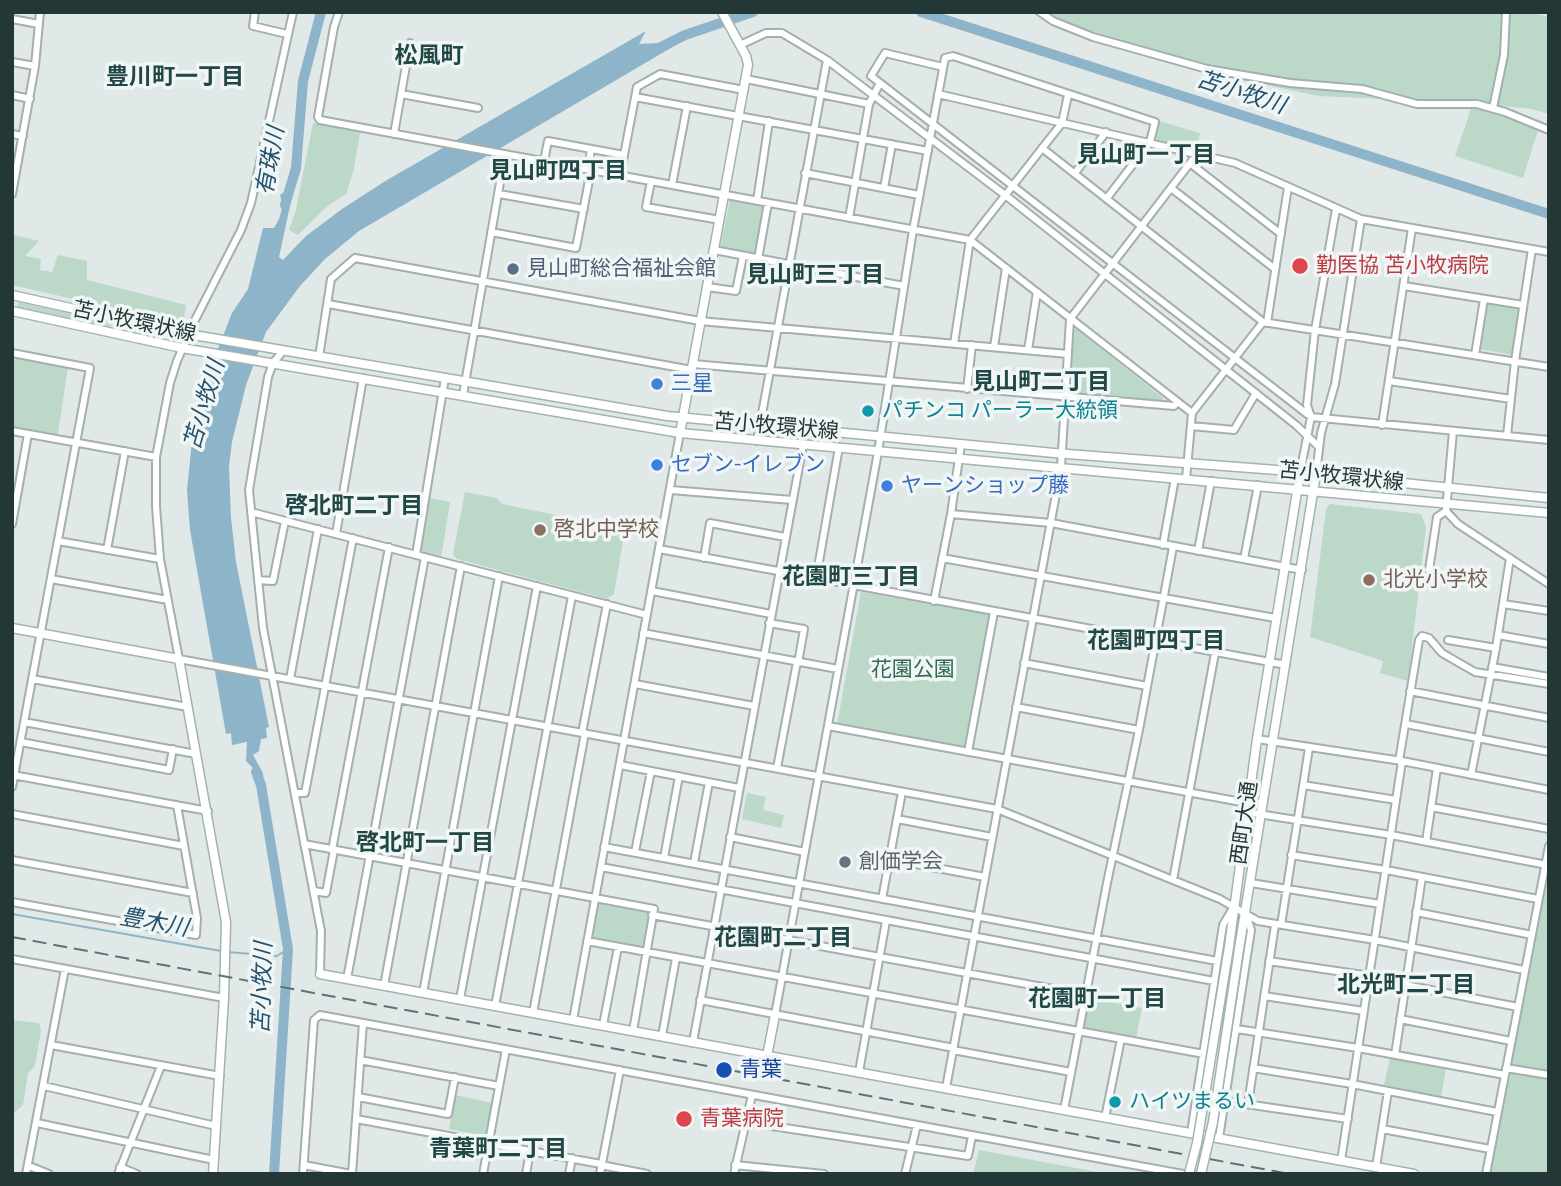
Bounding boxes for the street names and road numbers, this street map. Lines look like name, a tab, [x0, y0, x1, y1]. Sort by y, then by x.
street label: 苫小牧環状線	[70, 297, 198, 347]
street label: 苫小牧環状線	[712, 409, 840, 445]
street label: 苫小牧環状線	[1277, 458, 1405, 496]
street label: 西町大通	[1227, 780, 1263, 866]

